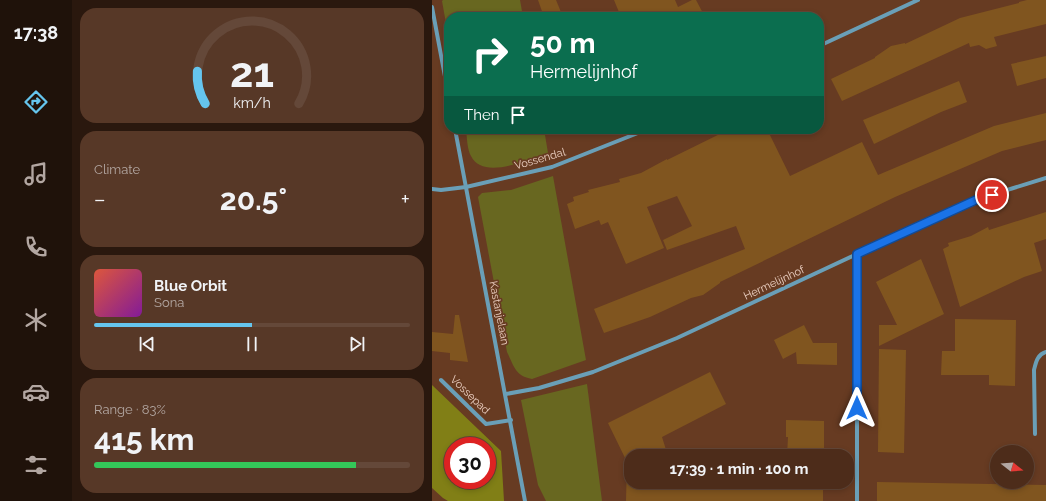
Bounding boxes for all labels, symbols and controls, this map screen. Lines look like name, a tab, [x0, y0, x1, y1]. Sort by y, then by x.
text: 17:38	[14, 22, 58, 43]
text: 50 m	[530, 27, 596, 60]
icon: right	[464, 28, 516, 80]
text: 21	[230, 47, 274, 96]
text: Hermelijnhof	[530, 61, 637, 82]
icon: directions	[22, 88, 50, 116]
text: km/h	[233, 94, 271, 110]
icon: arrive	[507, 104, 529, 126]
text: Then	[464, 106, 499, 124]
street label: Vossendal	[513, 146, 567, 172]
icon: music	[22, 160, 50, 188]
text: Climate	[94, 162, 140, 177]
pin	[975, 178, 1009, 212]
text: 20.5°	[220, 182, 287, 217]
icon: arrive	[981, 184, 1003, 206]
text: −	[94, 186, 106, 212]
text: +	[401, 186, 410, 212]
icon: phone	[22, 233, 50, 261]
street label: Hermelijnhof	[741, 263, 807, 303]
text: Blue Orbit	[154, 277, 227, 295]
street label: Kastanjelaan	[486, 280, 512, 346]
text: Sona	[154, 295, 184, 310]
icon: climate	[22, 306, 50, 334]
icon: previous	[136, 333, 158, 355]
icon: pause	[241, 333, 263, 355]
icon: next	[346, 333, 368, 355]
street label: Vossepad	[448, 373, 493, 417]
icon: car	[22, 378, 50, 406]
position arrow	[836, 387, 878, 429]
text: Range · 83%	[94, 402, 166, 417]
text: 415 km	[94, 422, 194, 457]
speed limit sign: 30	[444, 437, 496, 489]
north arrow	[990, 445, 1034, 489]
map controls	[990, 445, 1034, 489]
icon: filters	[22, 451, 50, 479]
text: 17:39 · 1 min · 100 m	[669, 460, 809, 478]

